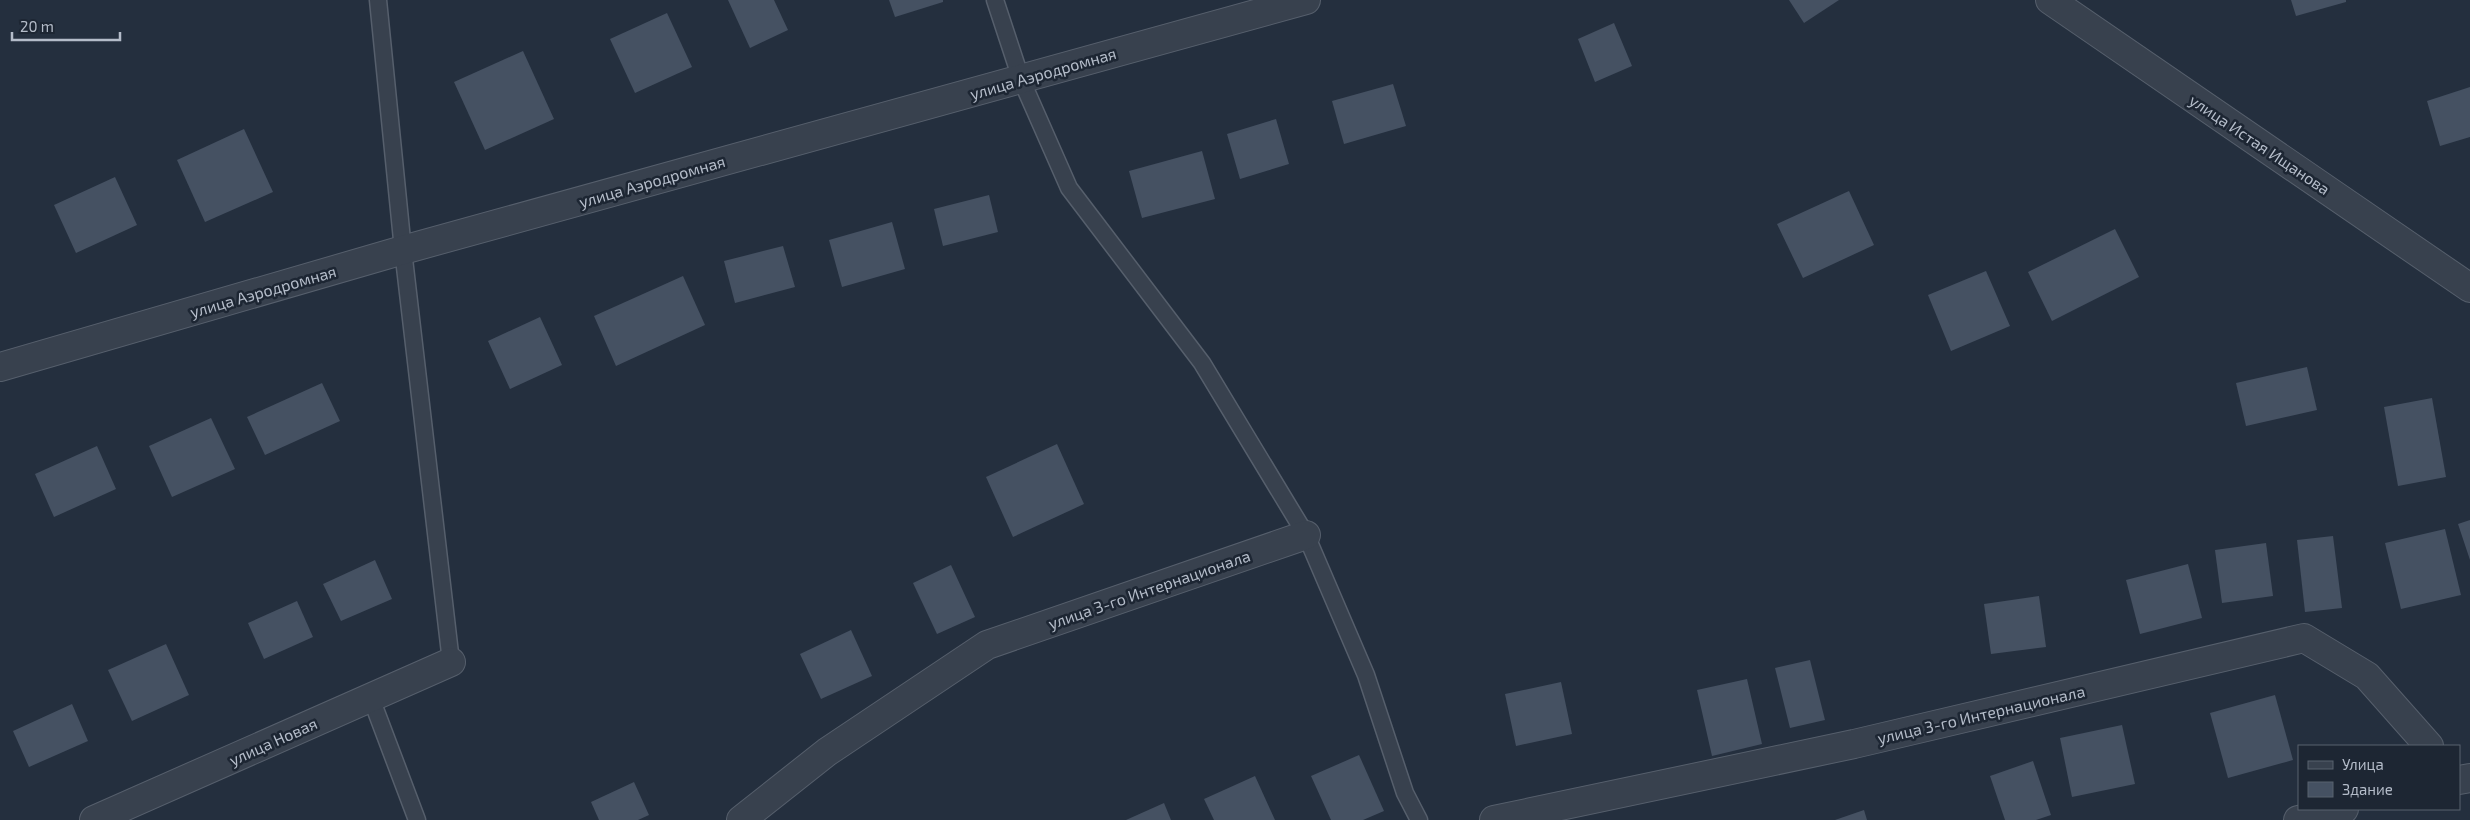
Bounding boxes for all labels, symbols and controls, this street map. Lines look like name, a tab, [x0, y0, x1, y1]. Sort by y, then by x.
scale bar	[12, 10, 120, 42]
text: 20 m	[20, 17, 54, 35]
street label: улица Аэродромная	[968, 43, 1119, 104]
street label: улица Истая Ищанова	[2186, 90, 2334, 199]
street label: улица Аэродромная	[577, 151, 728, 212]
street label: улица Аэродромная	[188, 261, 339, 322]
street label: улица 3-го Интернационала	[1045, 545, 1253, 634]
street label: улица 3-го Интернационала	[1875, 681, 2087, 748]
street label: улица Новая	[226, 713, 320, 770]
legend	[2298, 745, 2460, 810]
text: Улица	[2342, 755, 2384, 773]
text: Здание	[2342, 780, 2393, 798]

